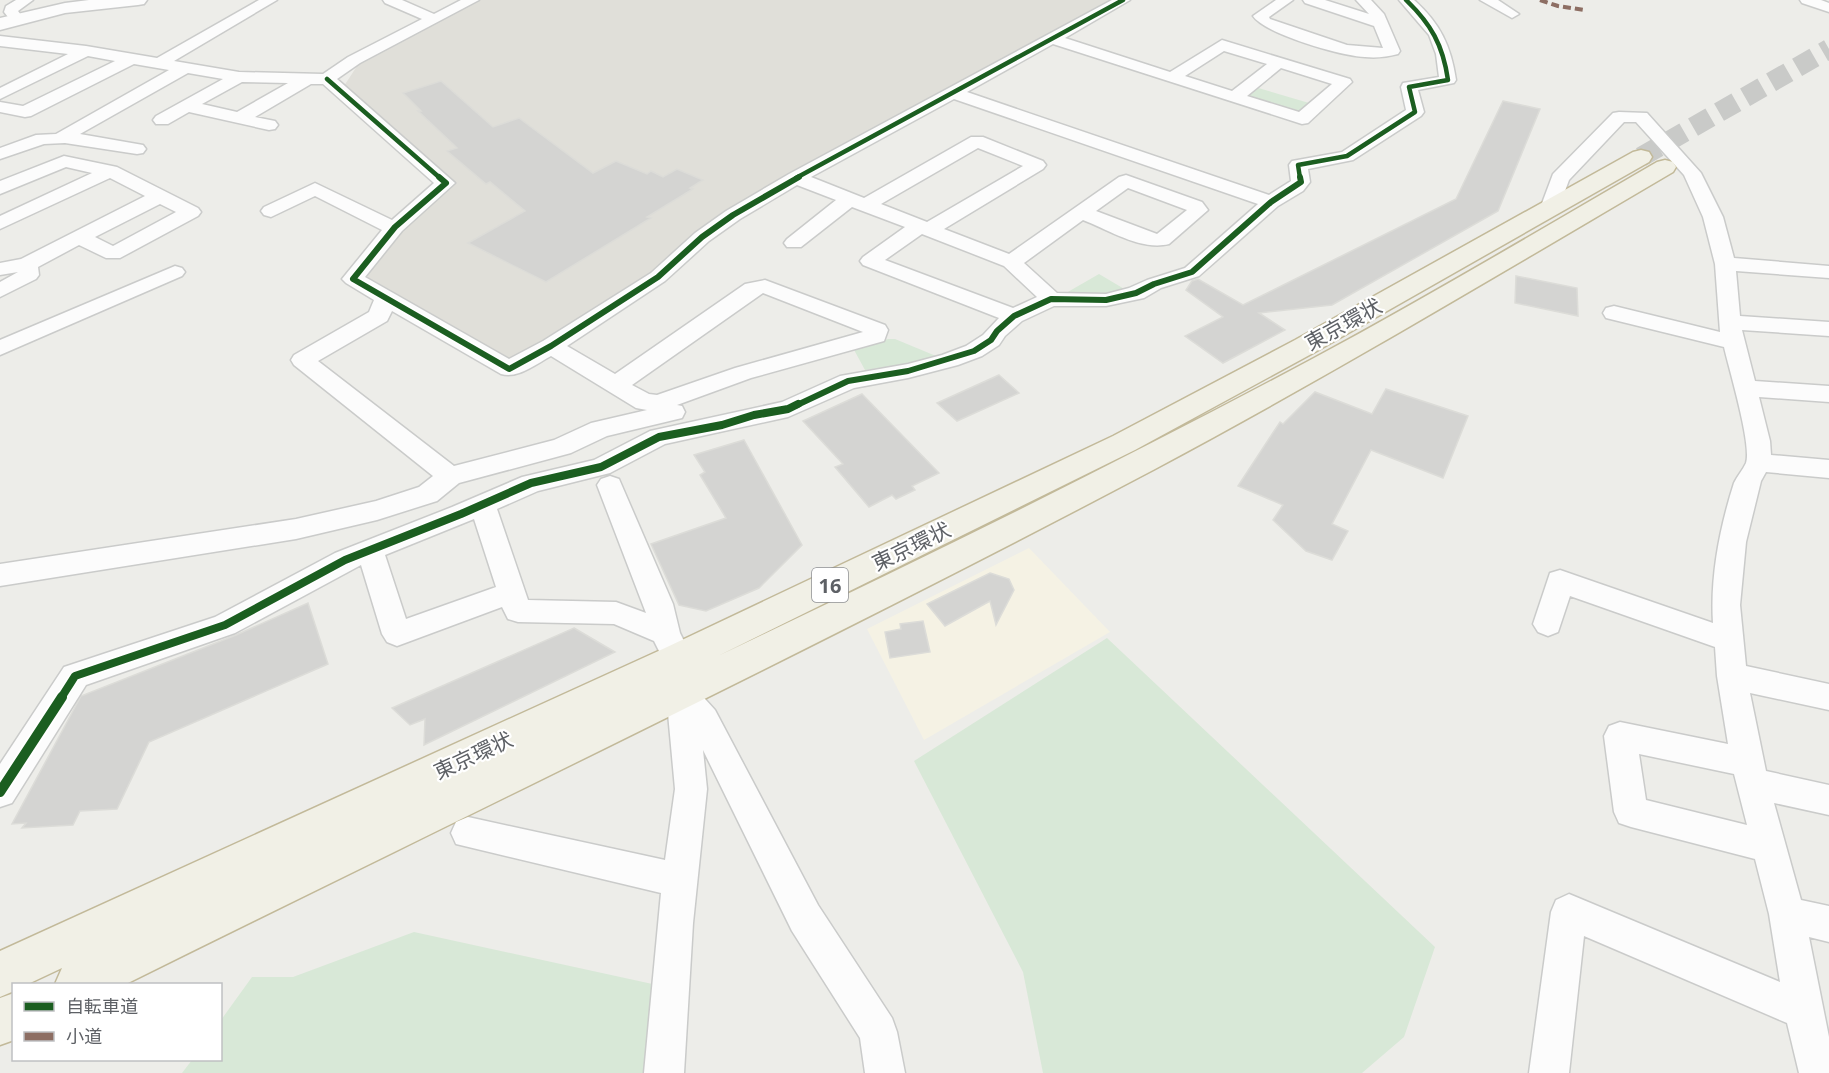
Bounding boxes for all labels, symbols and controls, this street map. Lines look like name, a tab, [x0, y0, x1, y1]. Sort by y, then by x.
street label: 東京環状	[1299, 291, 1387, 357]
street label: 東京環状	[867, 515, 955, 577]
road number: 16	[812, 568, 848, 602]
street label: 東京環状	[429, 725, 517, 785]
legend	[12, 983, 222, 1061]
text: 自転車道	[66, 994, 138, 1018]
text: 小道	[66, 1024, 102, 1048]

